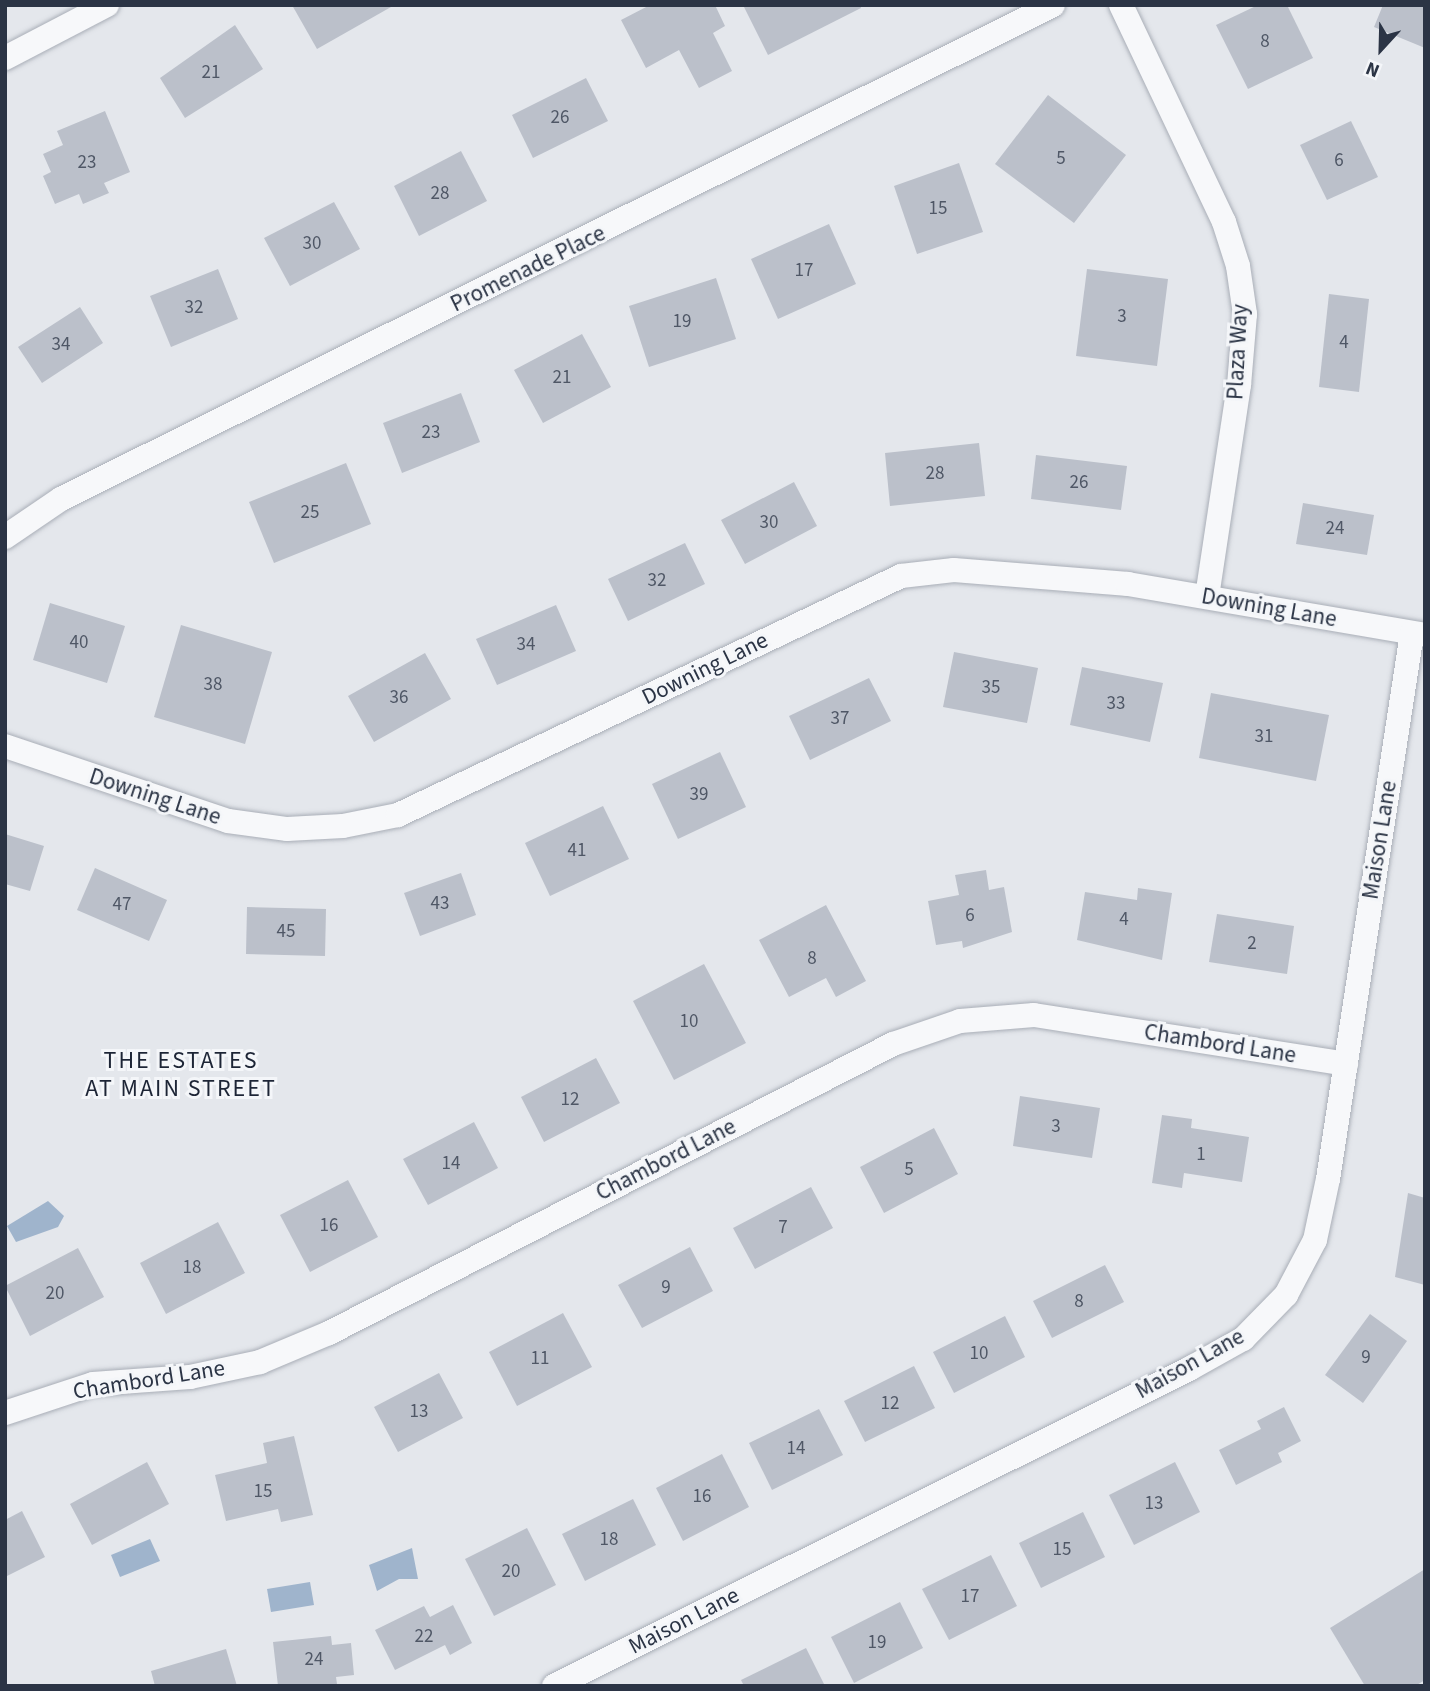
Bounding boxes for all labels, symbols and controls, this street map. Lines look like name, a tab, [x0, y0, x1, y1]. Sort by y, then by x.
north arrow	[1346, 14, 1416, 84]
house number: 8	[1260, 31, 1270, 53]
text: N	[1362, 54, 1384, 84]
house number: 21	[202, 62, 220, 84]
house number: 26	[551, 107, 569, 129]
house number: 5	[1056, 148, 1066, 170]
house number: 6	[1334, 150, 1344, 172]
house number: 23	[78, 152, 96, 174]
house number: 28	[431, 183, 449, 205]
house number: 15	[929, 198, 947, 220]
street label: Promenade Place	[446, 220, 610, 318]
house number: 30	[303, 233, 321, 255]
house number: 17	[795, 260, 813, 282]
house number: 32	[185, 297, 203, 319]
street label: Plaza Way	[1222, 303, 1254, 401]
house number: 3	[1117, 306, 1127, 328]
house number: 19	[673, 311, 691, 333]
house number: 4	[1339, 332, 1349, 354]
house number: 34	[52, 334, 70, 356]
house number: 21	[553, 367, 571, 389]
house number: 23	[422, 422, 440, 444]
house number: 28	[926, 463, 944, 485]
house number: 26	[1070, 472, 1088, 494]
house number: 25	[301, 502, 319, 524]
house number: 30	[760, 512, 778, 534]
house number: 24	[1326, 518, 1344, 540]
house number: 32	[648, 570, 666, 592]
street label: Downing Lane	[1199, 583, 1339, 633]
street label: Downing Lane	[637, 627, 773, 711]
house number: 40	[70, 632, 88, 654]
house number: 34	[517, 634, 535, 656]
house number: 38	[204, 674, 222, 696]
house number: 35	[982, 677, 1000, 699]
house number: 36	[390, 687, 408, 709]
house number: 33	[1107, 693, 1125, 715]
house number: 37	[831, 708, 849, 730]
house number: 31	[1255, 726, 1273, 748]
street label: Downing Lane	[86, 763, 224, 831]
street label: Maison Lane	[1357, 779, 1403, 901]
house number: 39	[690, 784, 708, 806]
house number: 41	[568, 840, 586, 862]
house number: 43	[431, 893, 449, 915]
house number: 47	[113, 894, 131, 916]
house number: 6	[965, 905, 975, 927]
house number: 4	[1119, 909, 1129, 931]
house number: 45	[277, 921, 295, 943]
house number: 2	[1247, 933, 1257, 955]
house number: 8	[807, 948, 817, 970]
house number: 10	[680, 1011, 698, 1033]
street label: Chambord Lane	[1142, 1018, 1298, 1070]
district label: THE ESTATES AT MAIN STREET	[87, 1047, 275, 1103]
house number: 12	[561, 1089, 579, 1111]
street label: Chambord Lane	[591, 1113, 741, 1207]
house number: 3	[1051, 1116, 1061, 1138]
house number: 1	[1196, 1144, 1206, 1166]
house number: 14	[442, 1153, 460, 1175]
house number: 5	[904, 1159, 914, 1181]
house number: 16	[320, 1215, 338, 1237]
house number: 7	[778, 1217, 788, 1239]
house number: 18	[183, 1257, 201, 1279]
house number: 9	[661, 1277, 671, 1299]
house number: 20	[46, 1283, 64, 1305]
house number: 8	[1074, 1291, 1084, 1313]
street label: Maison Lane	[1131, 1323, 1249, 1405]
house number: 10	[970, 1343, 988, 1365]
house number: 9	[1361, 1347, 1371, 1369]
house number: 11	[531, 1348, 549, 1370]
street label: Chambord Lane	[71, 1354, 227, 1406]
house number: 12	[881, 1393, 899, 1415]
house number: 13	[410, 1401, 428, 1423]
house number: 14	[787, 1438, 805, 1460]
house number: 15	[254, 1481, 272, 1503]
house number: 16	[693, 1486, 711, 1508]
house number: 13	[1145, 1493, 1163, 1515]
house number: 18	[600, 1529, 618, 1551]
house number: 15	[1053, 1539, 1071, 1561]
house number: 20	[502, 1561, 520, 1583]
street label: Maison Lane	[624, 1581, 744, 1661]
house number: 17	[961, 1586, 979, 1608]
house number: 22	[415, 1626, 433, 1648]
house number: 19	[868, 1632, 886, 1654]
house number: 24	[305, 1649, 323, 1671]

